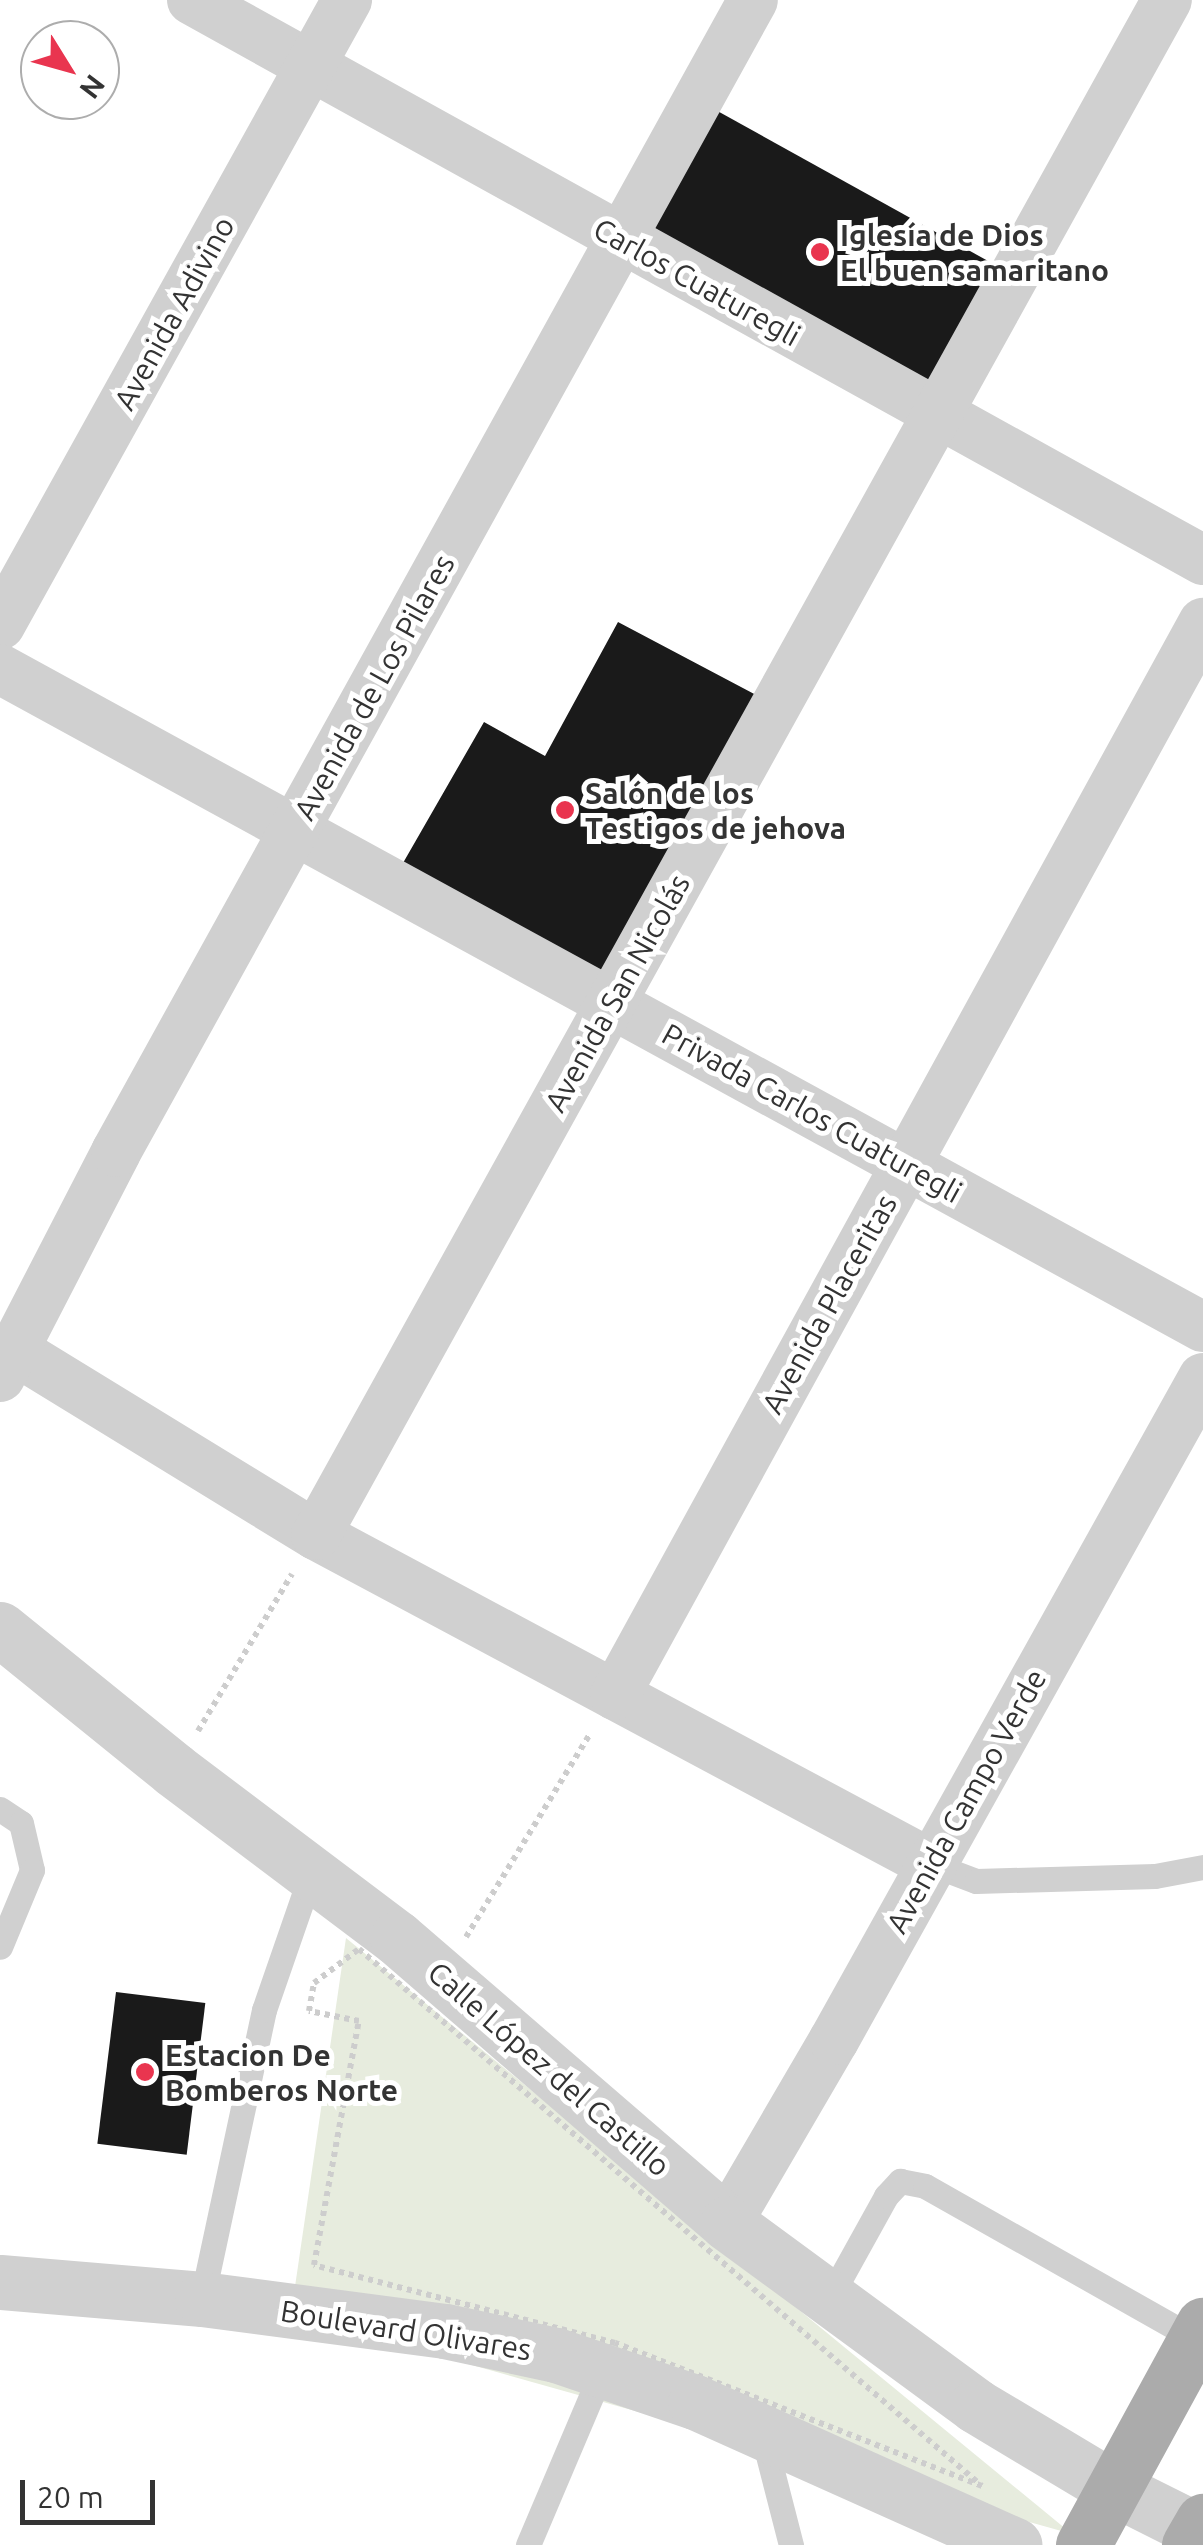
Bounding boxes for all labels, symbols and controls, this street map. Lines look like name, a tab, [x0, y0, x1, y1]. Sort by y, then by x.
north arrow	[20, 20, 120, 120]
text: N	[74, 69, 111, 105]
street label: Avenida Adivino	[106, 210, 242, 416]
street label: Carlos Cuaturegli	[588, 210, 806, 354]
place label: Iglesía de Dios El buen samaritano	[840, 217, 1109, 288]
marker: Iglesía de Dios El buen samaritano	[809, 241, 831, 263]
street label: Avenida de Los Pilares	[286, 548, 462, 826]
place label: Salón de los Testigos de jehova	[585, 775, 846, 846]
marker: Salón de los Testigos de jehova	[554, 799, 576, 821]
street label: Avenida San Nicolás	[537, 868, 697, 1118]
street label: Privada Carlos Cuaturegli	[656, 1016, 968, 1210]
street label: Avenida Placeritas	[754, 1188, 904, 1420]
street label: Avenida Campo Verde	[878, 1663, 1054, 1939]
street label: Calle López del Castillo	[421, 1954, 677, 2184]
place label: Estacion De Bomberos Norte	[165, 2037, 398, 2108]
marker: Estacion De Bomberos Norte	[134, 2061, 156, 2083]
street label: Boulevard Olivares	[278, 2292, 534, 2368]
scale bar	[25, 2460, 160, 2522]
text: 20 m	[37, 2480, 104, 2514]

